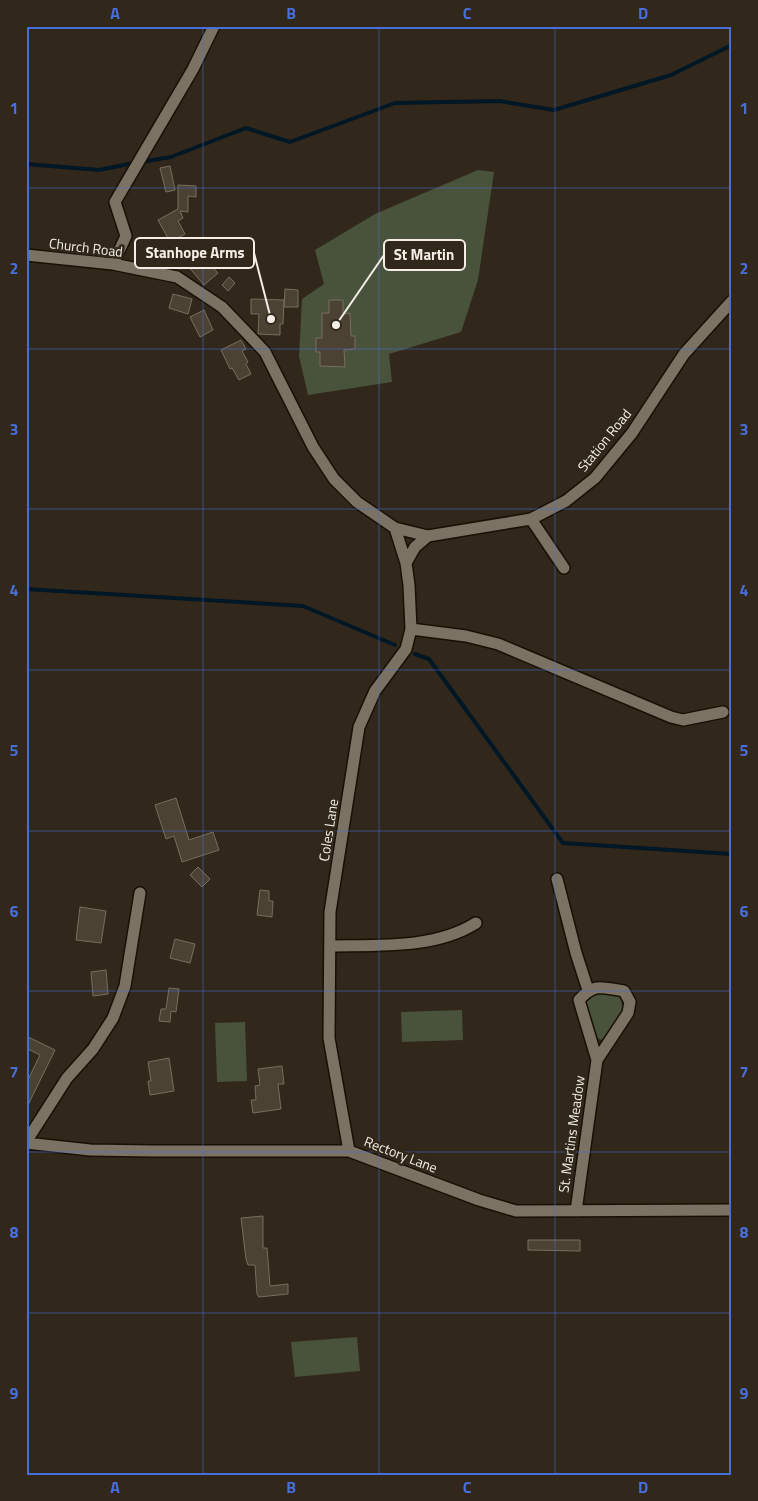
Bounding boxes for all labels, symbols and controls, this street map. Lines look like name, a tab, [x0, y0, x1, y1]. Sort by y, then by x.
text: A	[110, 1, 120, 25]
text: B	[286, 1, 296, 25]
text: C	[463, 1, 472, 25]
text: D	[638, 1, 648, 25]
text: 1	[10, 96, 18, 120]
text: 1	[740, 96, 748, 120]
street label: Church Road	[48, 232, 124, 262]
callout: Stanhope Arms	[135, 238, 254, 268]
callout: St Martin	[384, 240, 465, 270]
text: Stanhope Arms	[145, 241, 245, 264]
text: St Martin	[394, 243, 454, 266]
text: 2	[10, 256, 18, 280]
text: 2	[740, 256, 748, 280]
street label: Station Road	[572, 404, 636, 476]
text: 3	[10, 417, 18, 441]
text: 3	[740, 417, 748, 441]
text: 4	[10, 578, 19, 602]
text: 4	[740, 578, 749, 602]
text: 5	[10, 738, 19, 762]
text: 5	[740, 738, 749, 762]
street label: Coles Lane	[313, 797, 343, 863]
text: 6	[10, 899, 19, 923]
text: 6	[740, 899, 749, 923]
text: 7	[10, 1060, 18, 1084]
text: 7	[740, 1060, 748, 1084]
street label: St. Martins Meadow	[552, 1074, 590, 1194]
street label: Rectory Lane	[361, 1130, 441, 1178]
text: 8	[10, 1220, 19, 1244]
text: 8	[740, 1220, 749, 1244]
text: 9	[10, 1381, 19, 1405]
text: 9	[740, 1381, 749, 1405]
text: A	[110, 1475, 120, 1499]
text: B	[286, 1475, 296, 1499]
text: C	[463, 1475, 472, 1499]
text: D	[638, 1475, 648, 1499]

